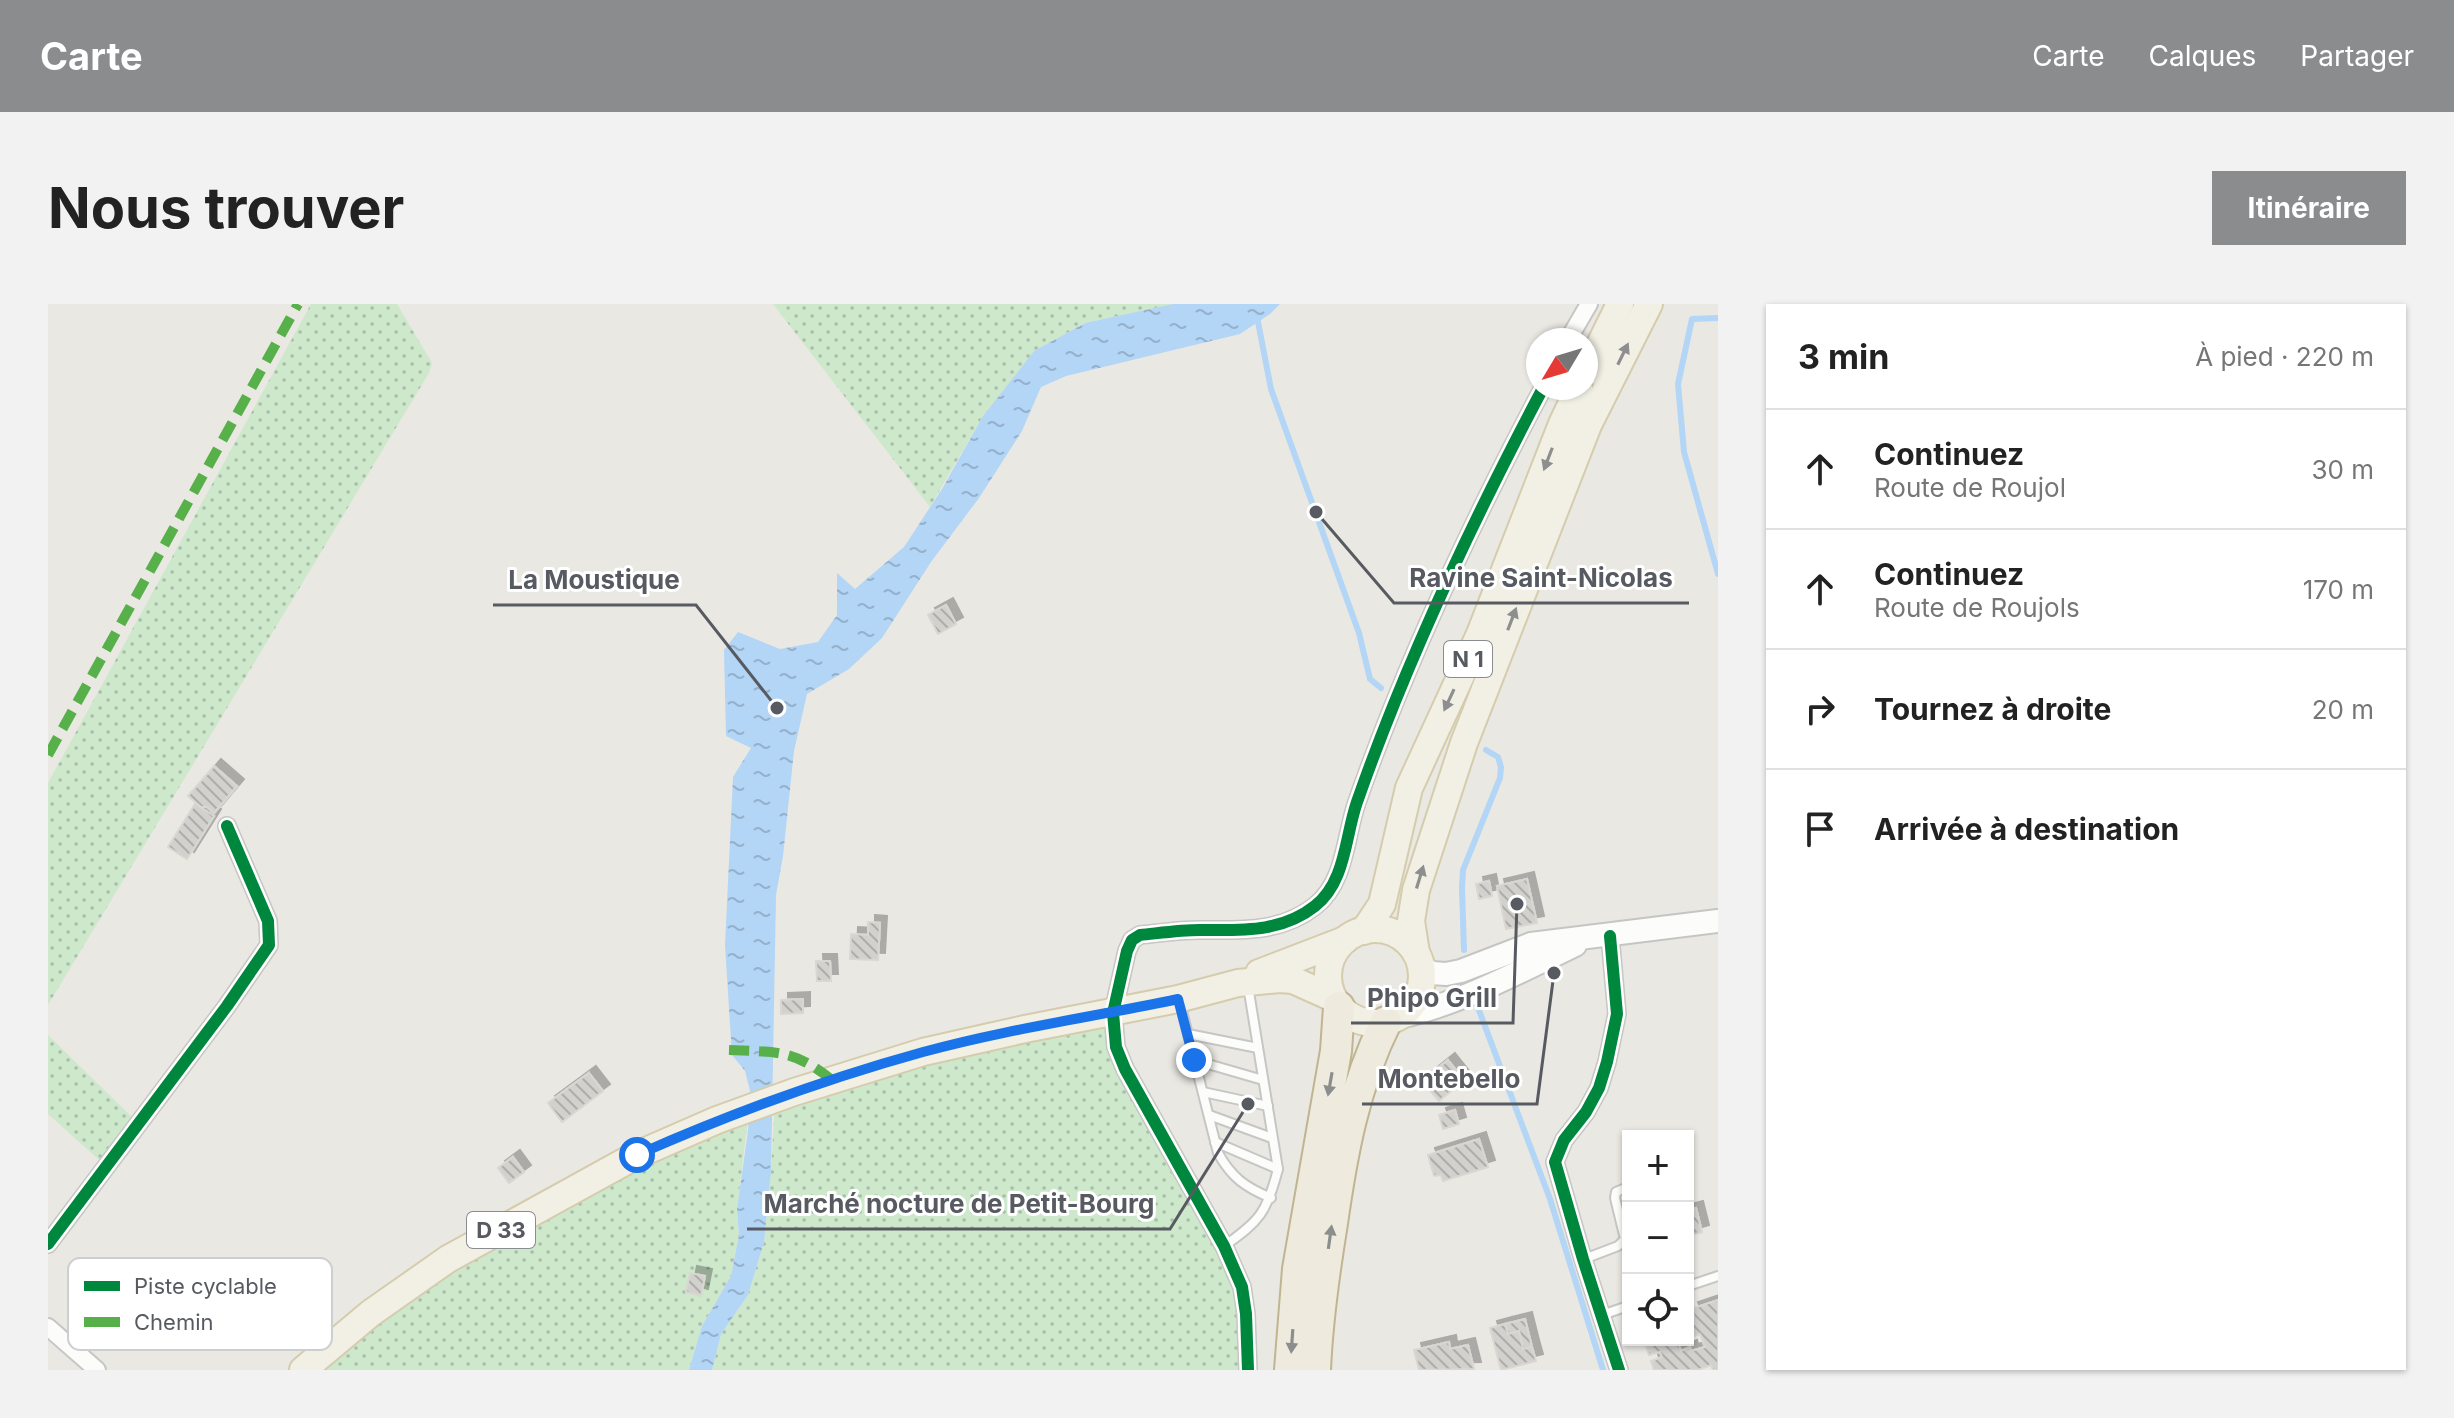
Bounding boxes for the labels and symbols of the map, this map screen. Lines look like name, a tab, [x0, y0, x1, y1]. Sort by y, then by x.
north arrow	[1526, 328, 1598, 400]
one-way arrow	[1616, 342, 1629, 365]
one-way arrow	[1541, 447, 1554, 471]
callout: Ravine Saint-Nicolas	[1394, 553, 1689, 603]
callout: La Moustique	[493, 555, 696, 605]
text: Ravine Saint-Nicolas	[1409, 562, 1673, 593]
text: La Moustique	[508, 564, 680, 595]
one-way arrow	[1506, 607, 1519, 631]
road number: N 1	[1444, 641, 1492, 677]
one-way arrow	[1442, 688, 1456, 712]
one-way arrow	[1414, 864, 1427, 888]
callout: Phipo Grill	[1351, 973, 1513, 1023]
text: Phipo Grill	[1367, 982, 1497, 1013]
route end	[1176, 1042, 1212, 1078]
callout: Montebello	[1362, 1054, 1537, 1104]
text: Montebello	[1377, 1063, 1521, 1094]
one-way arrow	[1323, 1072, 1336, 1097]
route start	[619, 1137, 655, 1173]
callout: Marché nocture de Petit-Bourg	[747, 1179, 1170, 1229]
text: Marché nocture de Petit-Bourg	[764, 1188, 1154, 1219]
road number: D 33	[467, 1212, 535, 1248]
one-way arrow	[1324, 1224, 1337, 1249]
legend	[68, 1258, 332, 1350]
text: Piste cyclable	[134, 1273, 277, 1299]
text: Chemin	[134, 1309, 214, 1335]
one-way arrow	[1286, 1329, 1299, 1354]

